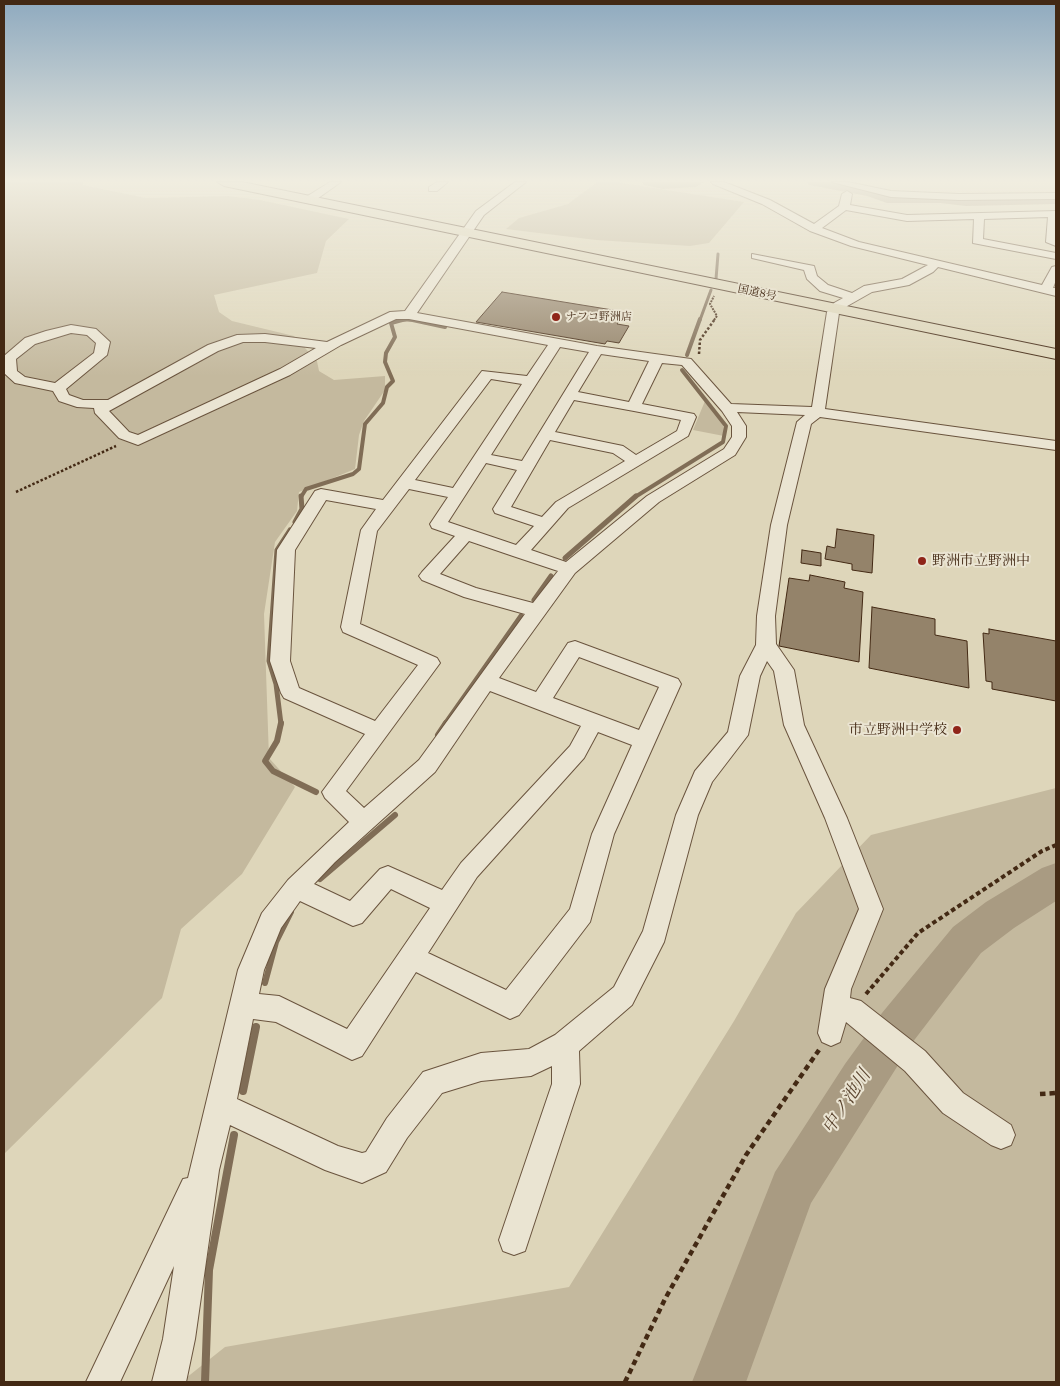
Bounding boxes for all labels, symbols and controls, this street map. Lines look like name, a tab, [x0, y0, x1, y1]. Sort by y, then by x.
street label: 国道8号	[736, 282, 778, 304]
place label: ナフコ野洲店	[566, 310, 632, 324]
marker: ナフコ野洲店	[550, 311, 562, 323]
place label: 野洲市立野洲中	[932, 553, 1030, 569]
marker: 野洲市立野洲中	[916, 555, 928, 567]
place label: 市立野洲中学校	[849, 722, 947, 738]
marker: 市立野洲中学校	[951, 724, 963, 736]
water label: 中ノ池川	[818, 1066, 876, 1138]

